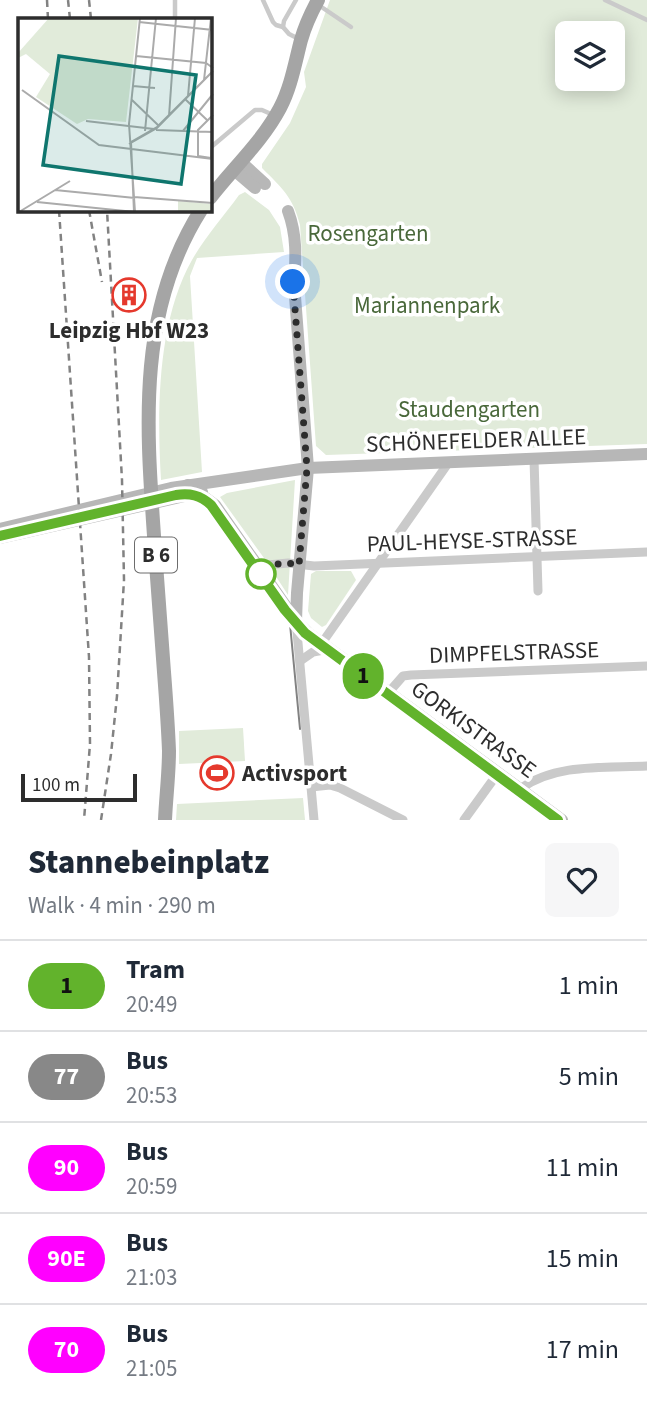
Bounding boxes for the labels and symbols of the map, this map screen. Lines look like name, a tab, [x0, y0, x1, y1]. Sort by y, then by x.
inset map	[18, 18, 212, 212]
park label: Rosengarten	[307, 217, 429, 250]
your location	[275, 264, 310, 299]
building icon: Leipzig Hbf W23	[110, 276, 148, 314]
park label: Mariannenpark	[354, 289, 501, 322]
place label: Leipzig Hbf W23	[49, 314, 209, 347]
park label: Staudengarten	[398, 393, 540, 426]
street label: SCHÖNEFELDER ALLEE	[365, 420, 587, 461]
street label: PAUL-HEYSE-STRASSE	[366, 520, 578, 561]
road number: B 6	[135, 538, 177, 572]
unlabelled marker	[246, 559, 276, 589]
street label: DIMPFELSTRASSE	[428, 633, 600, 672]
line badge: 1	[340, 653, 386, 699]
street label: GORKISTRASSE	[404, 673, 543, 786]
sports icon: Activsport	[198, 754, 236, 792]
place label: Activsport	[241, 757, 347, 790]
scale bar	[21, 771, 136, 803]

